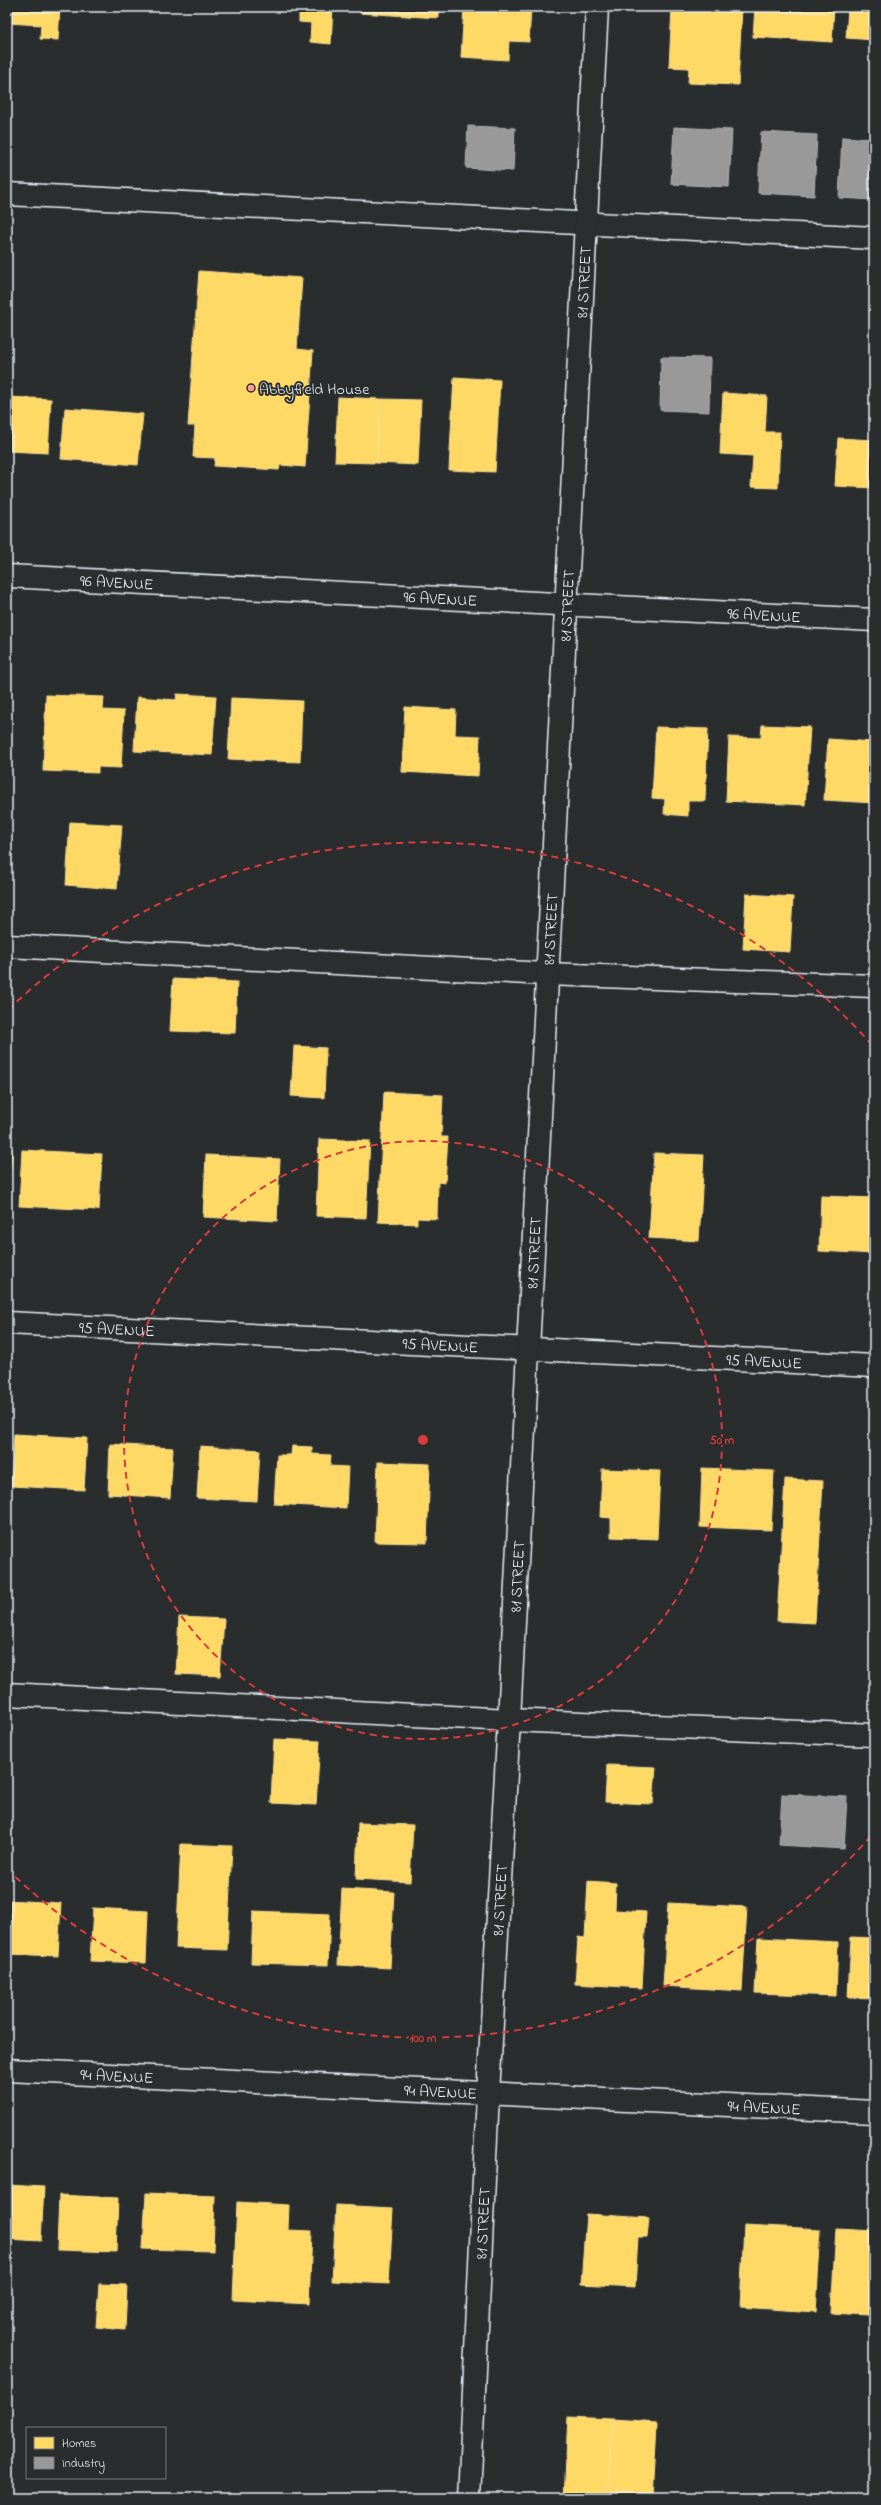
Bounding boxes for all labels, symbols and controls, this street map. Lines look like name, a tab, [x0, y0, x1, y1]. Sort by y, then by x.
street label: 81 STREET	[571, 245, 599, 319]
place label: Abbyfield House	[259, 378, 370, 402]
marker: Abbyfield House	[246, 383, 256, 393]
street label: 81 STREET	[554, 569, 582, 642]
street label: 96 AVENUE	[79, 570, 154, 597]
street label: 96 AVENUE	[403, 586, 478, 614]
street label: 96 AVENUE	[727, 603, 801, 630]
street label: 81 STREET	[538, 893, 565, 966]
street label: 81 STREET	[521, 1216, 549, 1289]
street label: 95 AVENUE	[78, 1317, 155, 1344]
street label: 95 AVENUE	[402, 1333, 479, 1360]
street label: 95 AVENUE	[726, 1349, 802, 1376]
text: 50 m	[710, 1432, 735, 1450]
centre of rings	[416, 1433, 430, 1447]
street label: 81 STREET	[505, 1540, 532, 1613]
street label: 81 STREET	[487, 1863, 515, 1936]
text: 100 m	[410, 2030, 437, 2048]
street label: 94 AVENUE	[80, 2064, 154, 2091]
street label: 94 AVENUE	[403, 2079, 478, 2107]
street label: 94 AVENUE	[727, 2095, 801, 2122]
street label: 81 STREET	[470, 2187, 498, 2260]
legend	[26, 2427, 166, 2479]
text: Homes	[62, 2435, 96, 2453]
text: Industry	[62, 2455, 105, 2474]

